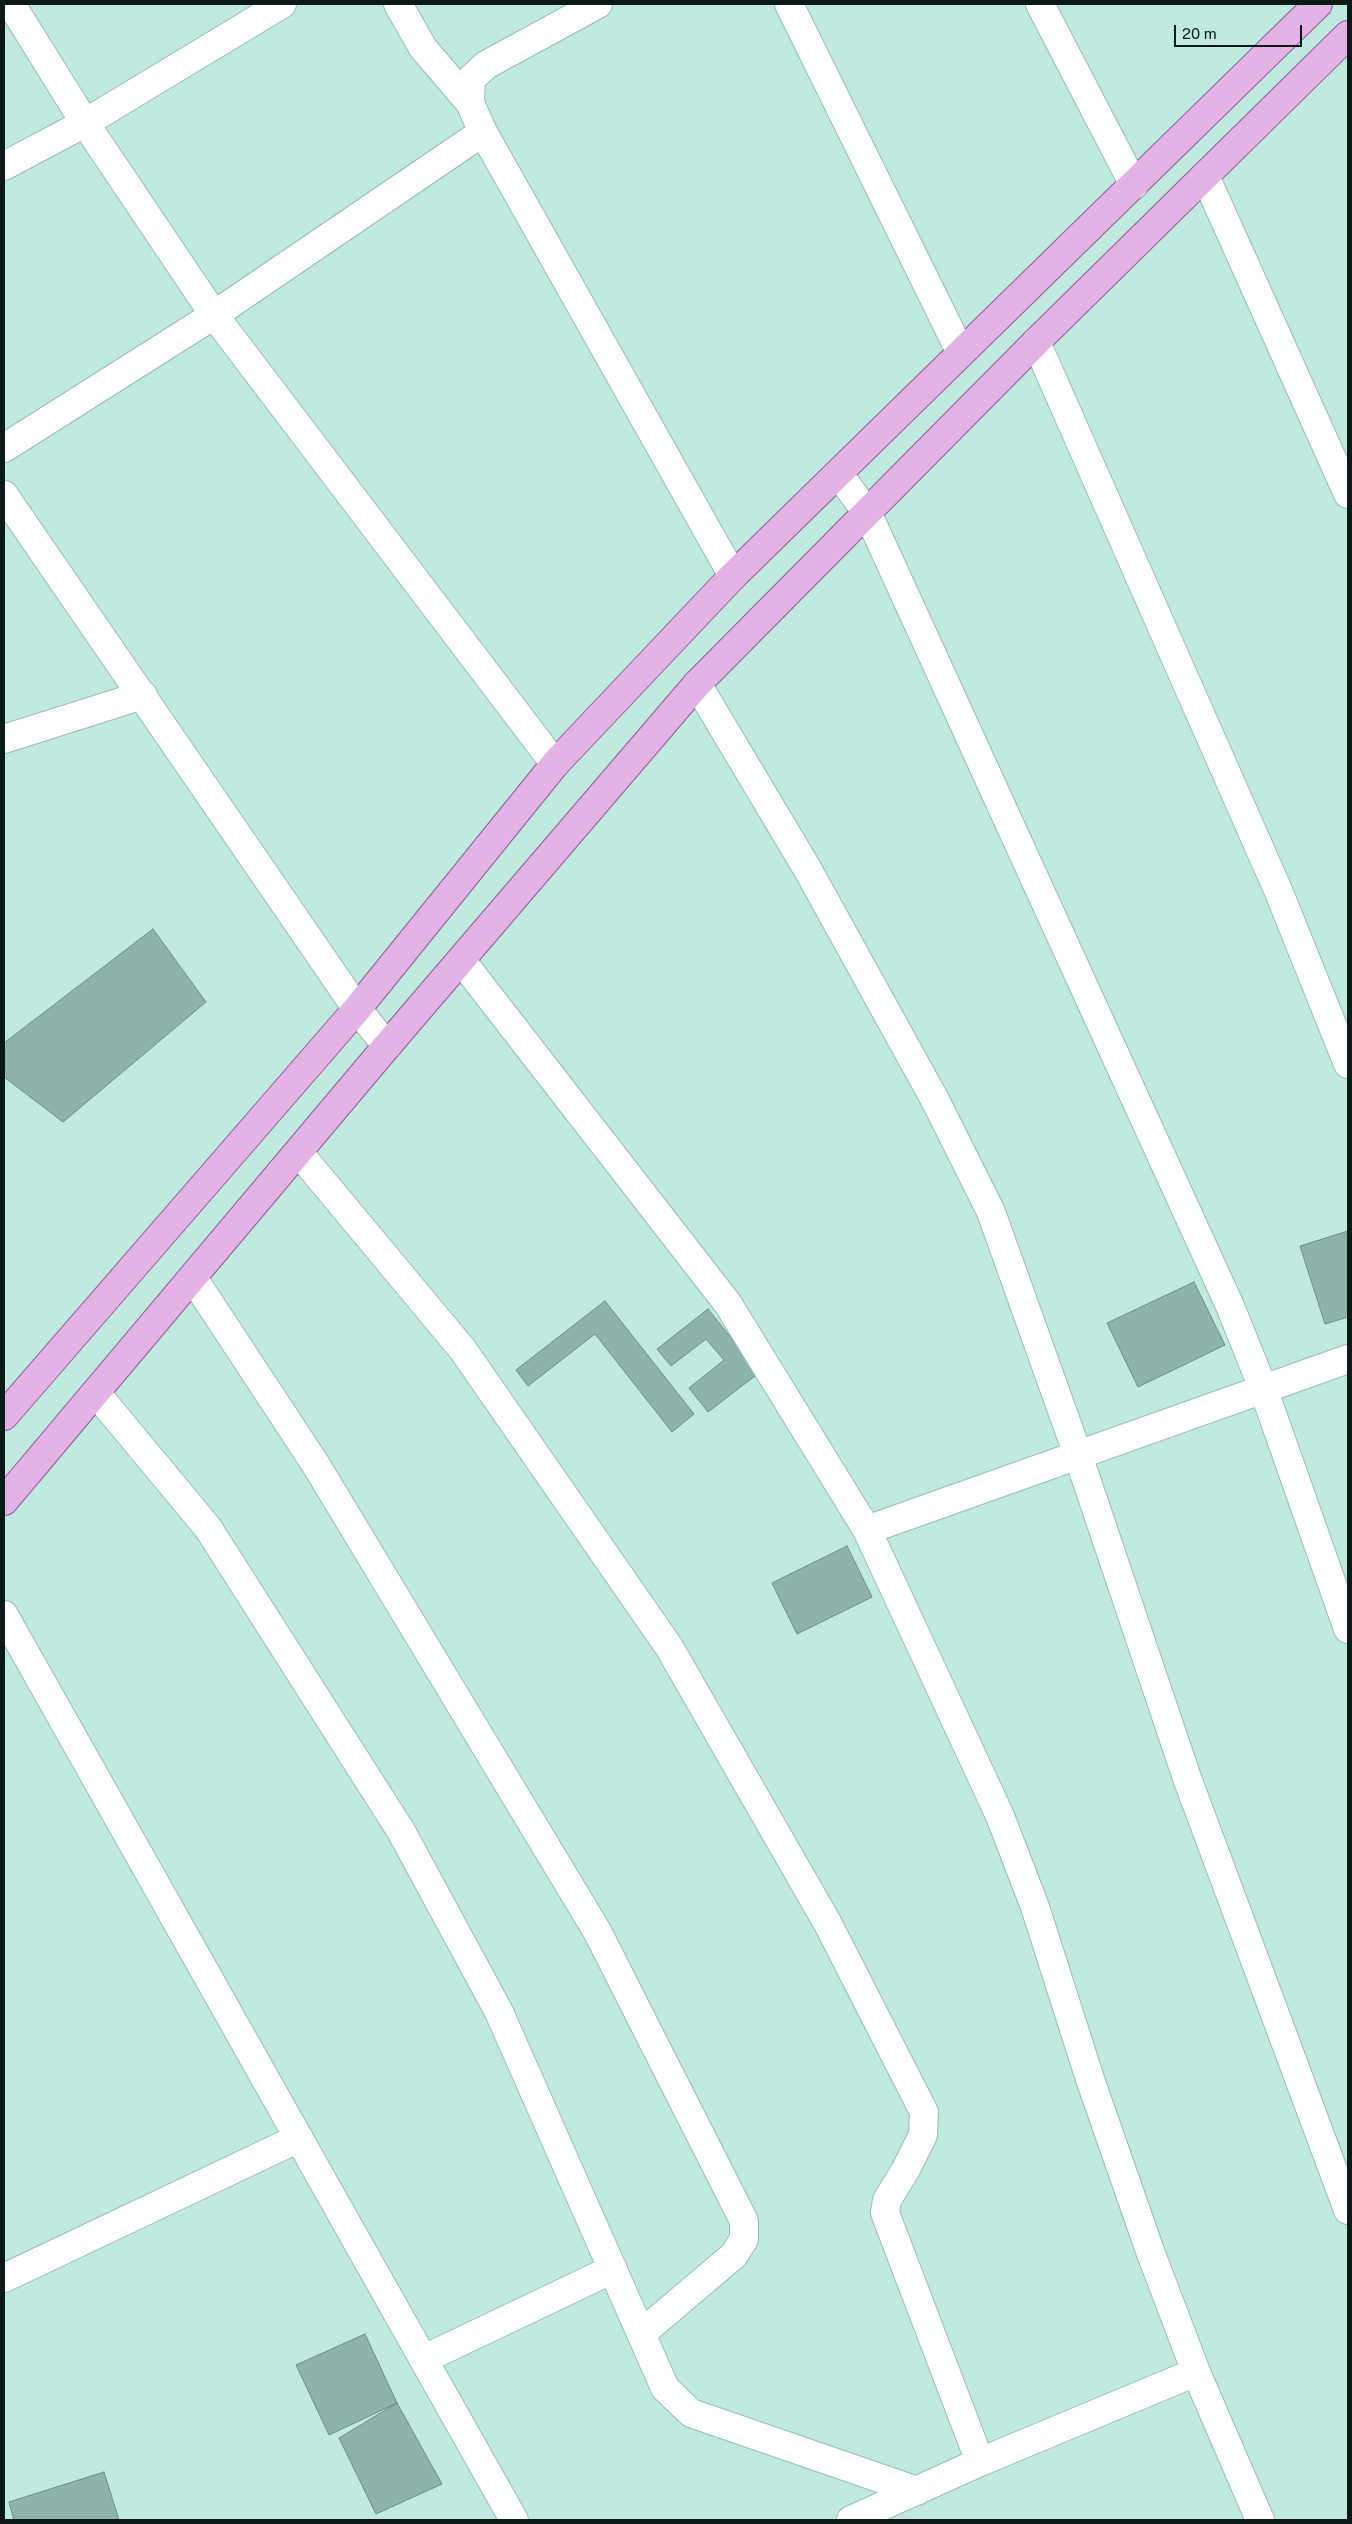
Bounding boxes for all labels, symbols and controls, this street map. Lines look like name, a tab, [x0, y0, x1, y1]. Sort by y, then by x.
scale bar	[1177, 15, 1304, 47]
text: 20 m	[1182, 25, 1217, 42]

